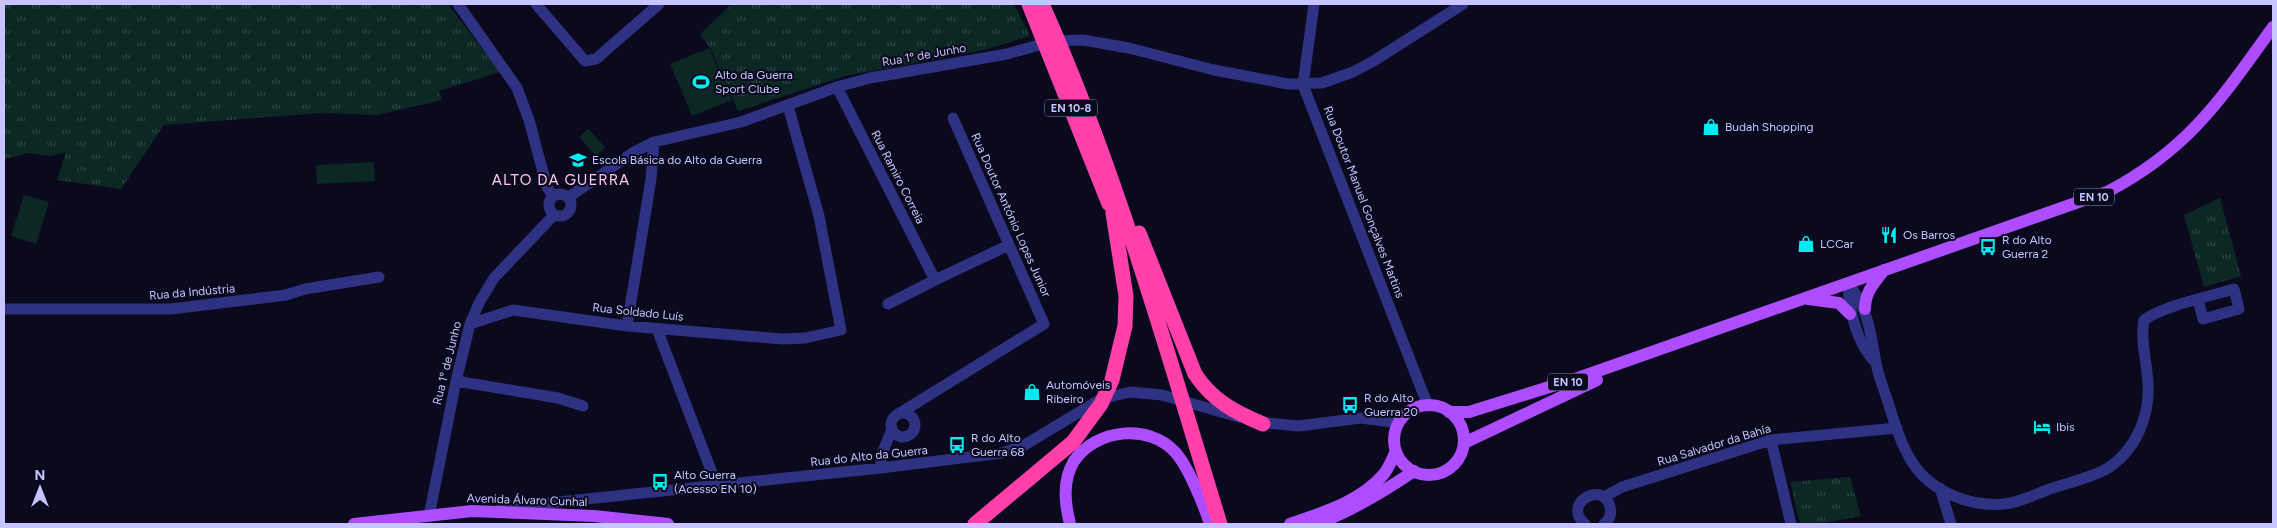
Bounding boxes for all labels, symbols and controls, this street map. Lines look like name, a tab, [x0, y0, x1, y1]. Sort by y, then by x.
street label: Rua 1º de Junho	[881, 41, 967, 69]
place label: Alto da Guerra Sport Clube	[715, 68, 793, 96]
sports icon: Alto da Guerra Sport Clube	[691, 72, 711, 92]
road number: EN 10-8	[1045, 100, 1097, 116]
street label: Rua Doutor Manuel Gonçalves Martins	[1321, 104, 1407, 300]
shop icon: Budah Shopping	[1701, 117, 1721, 137]
place label: Budah Shopping	[1725, 120, 1814, 134]
street label: Rua Ramiro Correia	[868, 128, 928, 226]
street label: Rua Doutor António Lopes Junior	[968, 131, 1054, 299]
school or university icon: Escola Básica do Alto da Guerra	[568, 150, 588, 170]
place label: Escola Básica do Alto da Guerra	[592, 153, 762, 167]
district label: ALTO DA GUERRA	[492, 171, 630, 189]
road number: EN 10	[2074, 188, 2114, 206]
restaurant icon: Os Barros	[1879, 225, 1899, 245]
place label: Os Barros	[1903, 228, 1955, 242]
place label: R do Alto Guerra 2	[2002, 233, 2052, 261]
shop icon: LCCar	[1796, 234, 1816, 254]
place label: LCCar	[1820, 237, 1854, 251]
bus stop icon: R do Alto Guerra 2	[1978, 237, 1998, 257]
street label: Rua da Indústria	[148, 281, 236, 303]
street label: Rua Soldado Luís	[592, 300, 685, 324]
street label: Rua 1º de Junho	[430, 320, 464, 406]
road number: EN 10	[1548, 374, 1588, 391]
place label: Automóveis Ribeiro	[1046, 378, 1111, 406]
shop icon: Automóveis Ribeiro	[1022, 382, 1042, 402]
place label: R do Alto Guerra 20	[1364, 391, 1418, 419]
bus stop icon: R do Alto Guerra 20	[1340, 395, 1360, 415]
hotel icon: Ibis	[2032, 417, 2052, 437]
place label: Ibis	[2056, 420, 2075, 434]
street label: Rua Salvador da Bahía	[1656, 421, 1772, 469]
place label: R do Alto Guerra 68	[971, 431, 1025, 459]
bus stop icon: R do Alto Guerra 68	[947, 435, 967, 455]
street label: Rua do Alto da Guerra	[810, 443, 928, 469]
north arrow	[15, 463, 65, 513]
text: N	[35, 467, 45, 484]
place label: Alto Guerra (Acesso EN 10)	[674, 468, 757, 496]
bus stop icon: Alto Guerra (Acesso EN 10)	[650, 472, 670, 492]
street label: Avenida Álvaro Cunhal	[466, 491, 588, 509]

